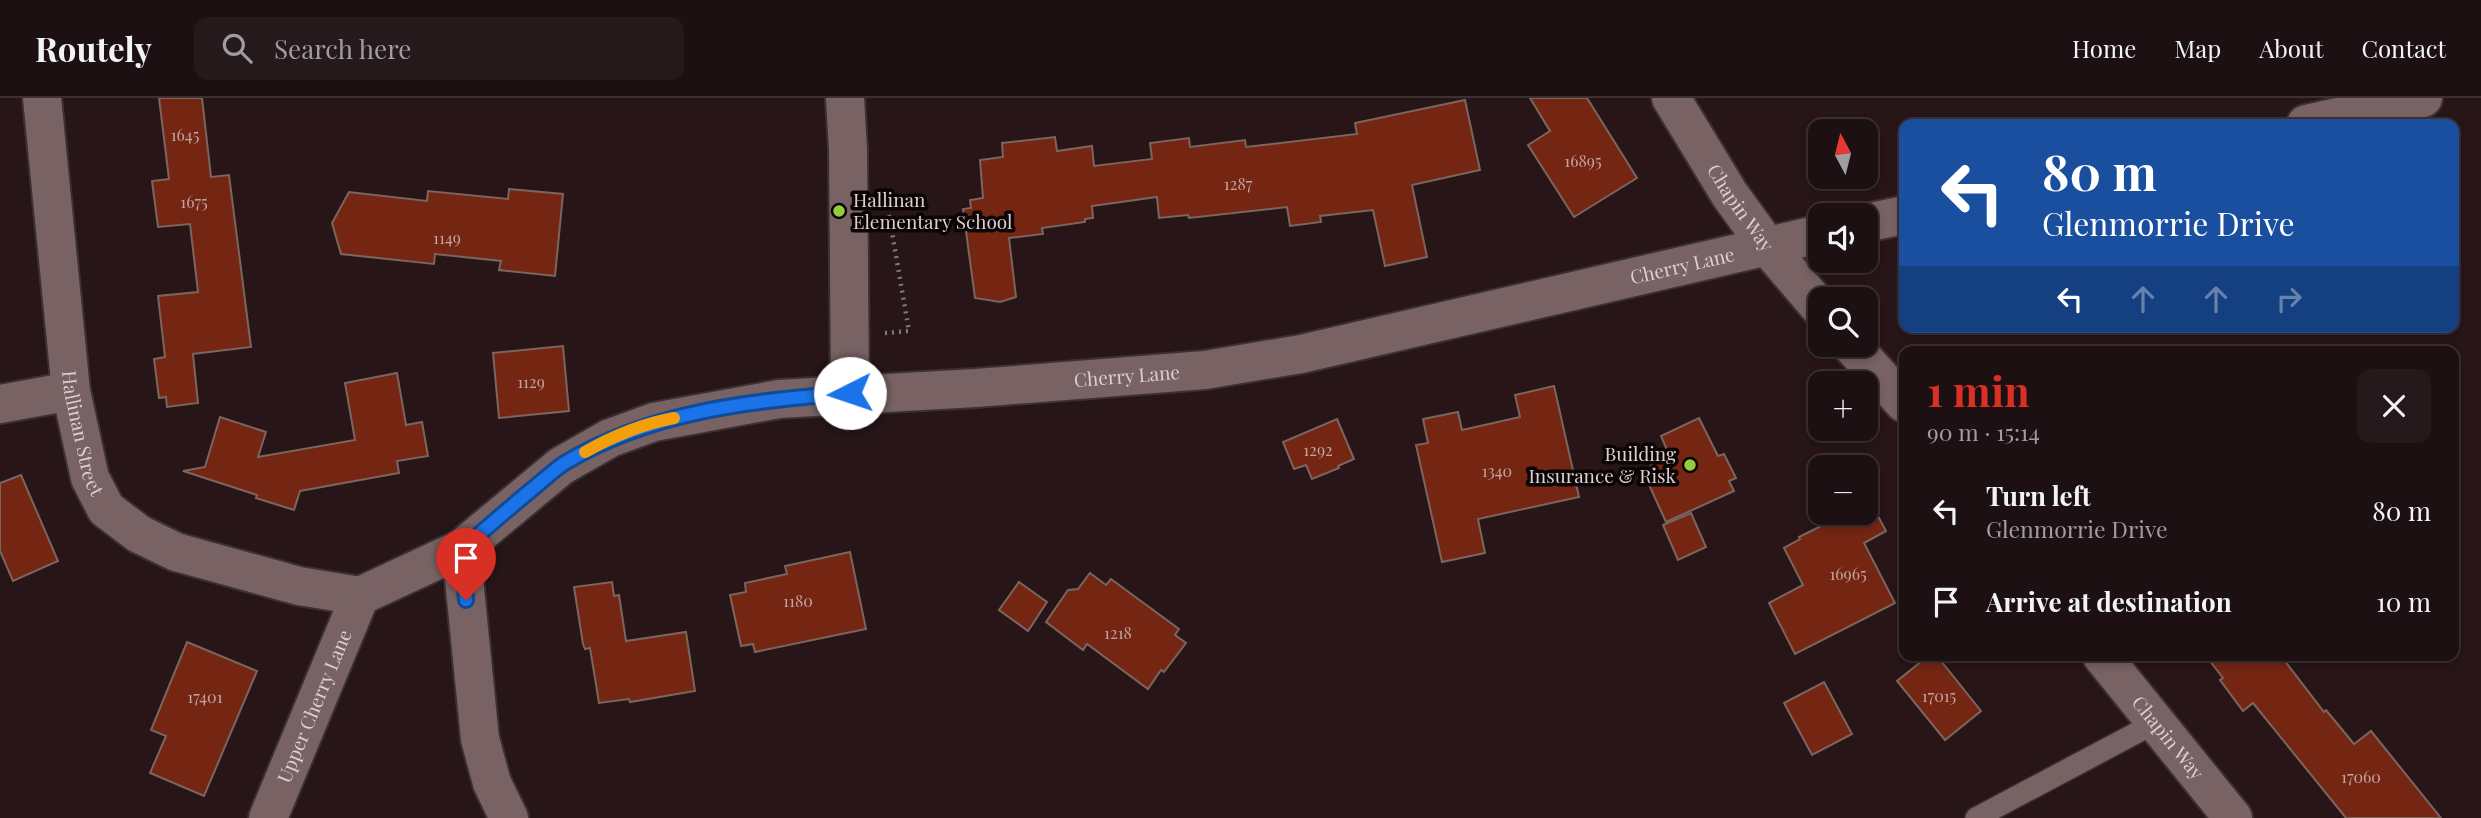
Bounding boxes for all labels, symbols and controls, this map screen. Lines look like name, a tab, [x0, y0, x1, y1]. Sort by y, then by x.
search box	[194, 17, 684, 80]
text: Routely	[35, 26, 152, 70]
icon: search	[218, 29, 256, 67]
text: Search here	[274, 31, 411, 66]
text: Home	[2072, 32, 2136, 64]
text: Map	[2174, 32, 2221, 64]
text: About	[2259, 32, 2323, 64]
text: Contact	[2361, 32, 2446, 64]
north arrow	[1808, 119, 1878, 189]
map controls	[1808, 119, 1878, 525]
house number: 1645	[171, 124, 199, 145]
text: 80 m	[2042, 138, 2157, 203]
icon: left	[1927, 147, 2018, 238]
house number: 16895	[1564, 150, 1602, 171]
street label: Chapin Way	[1702, 159, 1781, 257]
house number: 1287	[1224, 173, 1253, 194]
place label: Hallinan Elementary School	[853, 186, 1013, 234]
house number: 1675	[180, 191, 208, 212]
text: Glenmorrie Drive	[2042, 201, 2295, 244]
marker: Hallinan Elementary School	[831, 203, 847, 219]
button: sound	[1808, 203, 1878, 273]
house number: 1149	[433, 227, 461, 248]
street label: Cherry Lane	[1627, 240, 1737, 290]
icon: left	[2051, 280, 2089, 318]
icon: ahead	[2124, 280, 2162, 318]
icon: ahead	[2197, 280, 2235, 318]
icon: right	[2270, 280, 2308, 318]
button: search	[1808, 287, 1878, 357]
position arrow	[813, 356, 887, 430]
street label: Cherry Lane	[1073, 358, 1181, 392]
text: 1 min	[1927, 362, 2030, 418]
street label: Hallinan Street	[57, 369, 111, 500]
button: close	[2357, 369, 2431, 443]
house number: 1129	[517, 371, 545, 392]
button: +	[1808, 371, 1878, 441]
text: 90 m · 15:14	[1927, 416, 2040, 447]
house number: 1292	[1303, 439, 1333, 460]
place label: Building Insurance & Risk	[1528, 440, 1677, 488]
button: −	[1808, 455, 1878, 525]
marker: Building Insurance & Risk	[1682, 457, 1698, 473]
house number: 1340	[1482, 460, 1512, 481]
text: Turn left	[1986, 478, 2091, 513]
icon: left	[1927, 492, 1965, 530]
text: 80 m	[2372, 493, 2431, 528]
text: Glenmorrie Drive	[1986, 513, 2168, 544]
pin	[436, 528, 496, 600]
icon: arrive	[447, 539, 485, 577]
house number: 16965	[1829, 563, 1867, 584]
icon: arrive	[1927, 583, 1965, 621]
text: Arrive at destination	[1986, 584, 2232, 619]
text: 10 m	[2376, 584, 2431, 619]
house number: 1180	[783, 590, 813, 611]
house number: 1218	[1104, 622, 1132, 643]
street label: Upper Cherry Lane	[270, 625, 357, 786]
house number: 17015	[1922, 685, 1956, 706]
house number: 17401	[187, 686, 223, 707]
street label: Chapin Way	[2127, 690, 2211, 785]
house number: 17060	[2341, 766, 2381, 787]

